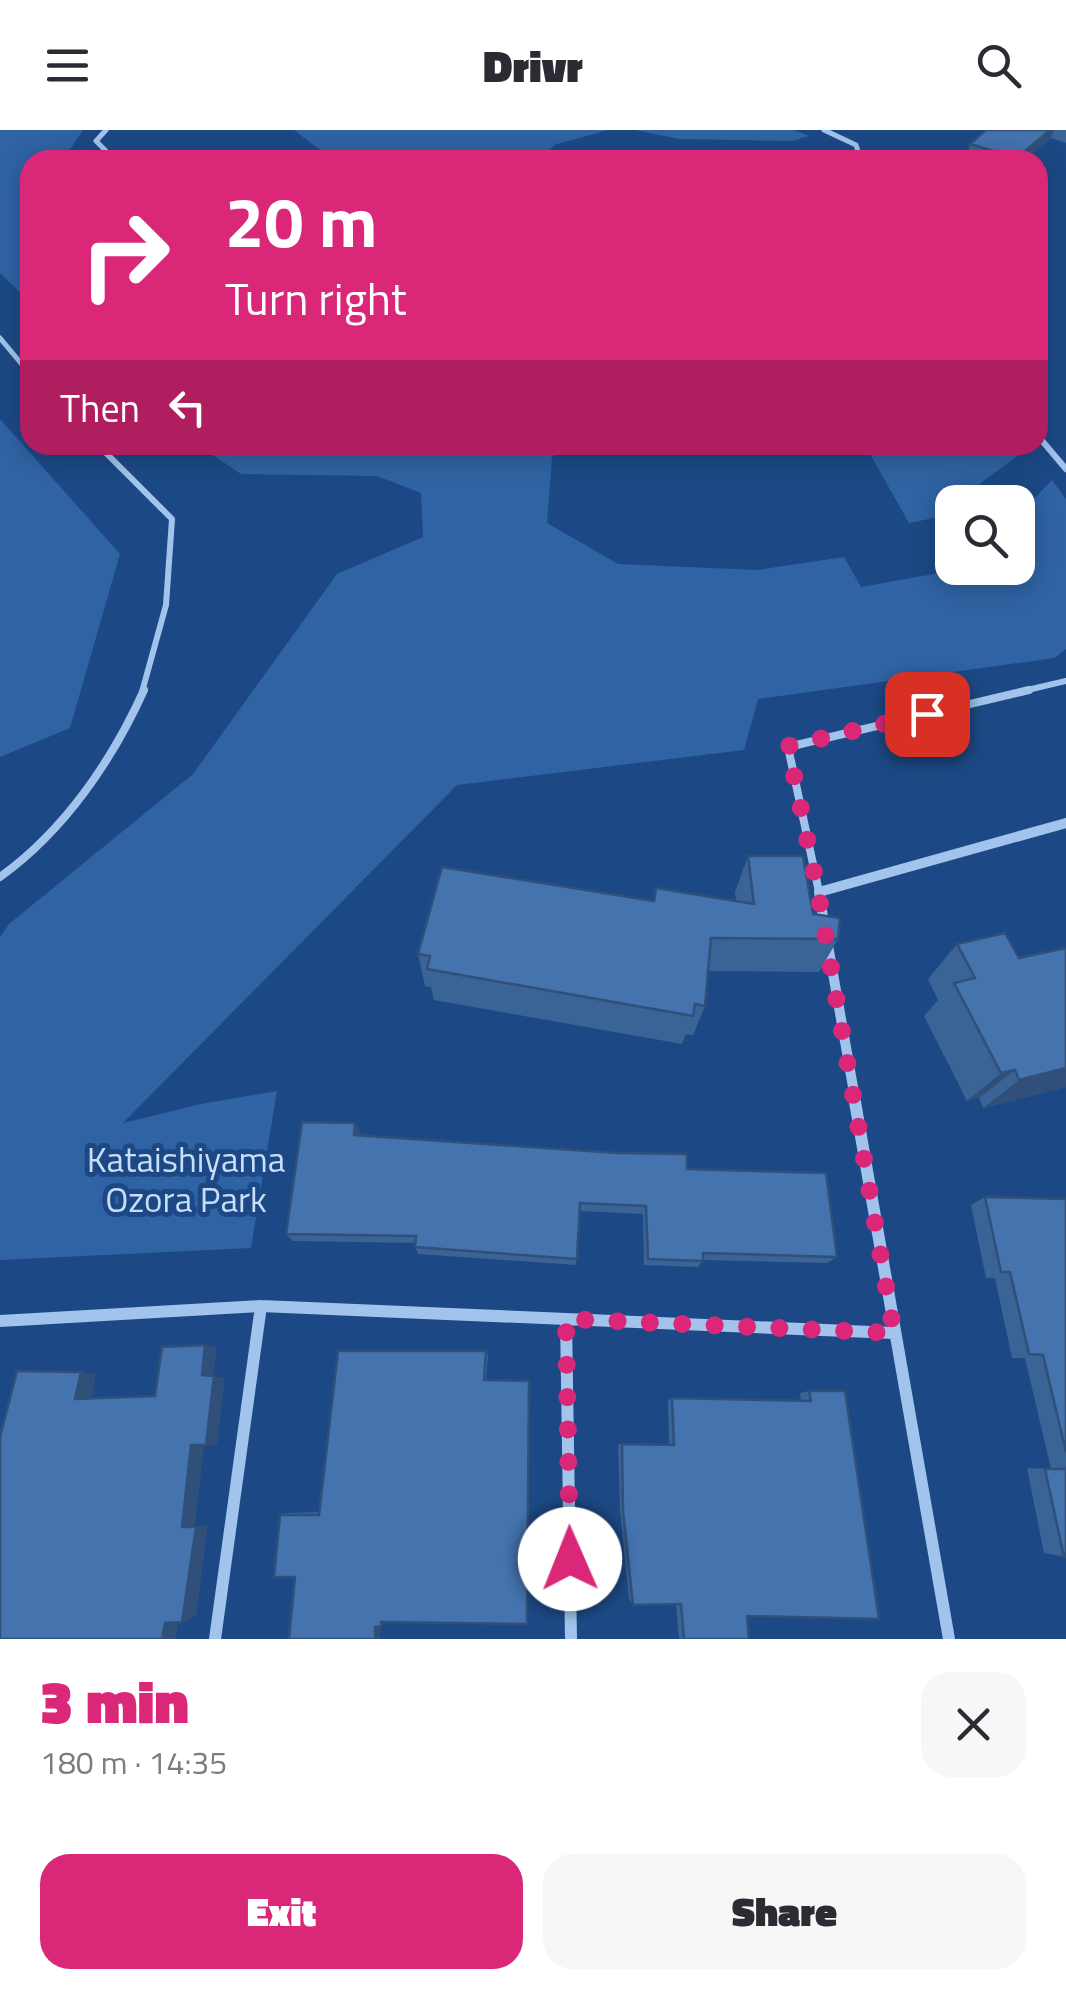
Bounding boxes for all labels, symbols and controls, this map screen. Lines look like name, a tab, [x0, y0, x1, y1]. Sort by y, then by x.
text: Drivr	[483, 31, 583, 99]
icon: menu	[40, 38, 95, 93]
icon: search	[971, 38, 1026, 93]
text: 20 m	[225, 168, 378, 274]
icon: right	[60, 190, 190, 320]
text: Turn right	[225, 264, 407, 332]
text: Then	[60, 379, 140, 437]
icon: left	[160, 380, 215, 435]
map controls	[935, 485, 1035, 585]
button: search	[935, 485, 1035, 585]
pin	[885, 672, 970, 757]
icon: arrive	[900, 687, 955, 742]
park label: Kataishiyama Ozora Park	[87, 1132, 285, 1226]
position arrow	[518, 1507, 622, 1611]
text: 3 min	[40, 1655, 189, 1746]
button: close	[921, 1672, 1026, 1777]
text: 180 m · 14:35	[40, 1738, 227, 1786]
button: Exit	[40, 1854, 523, 1969]
button: Share	[543, 1854, 1026, 1969]

